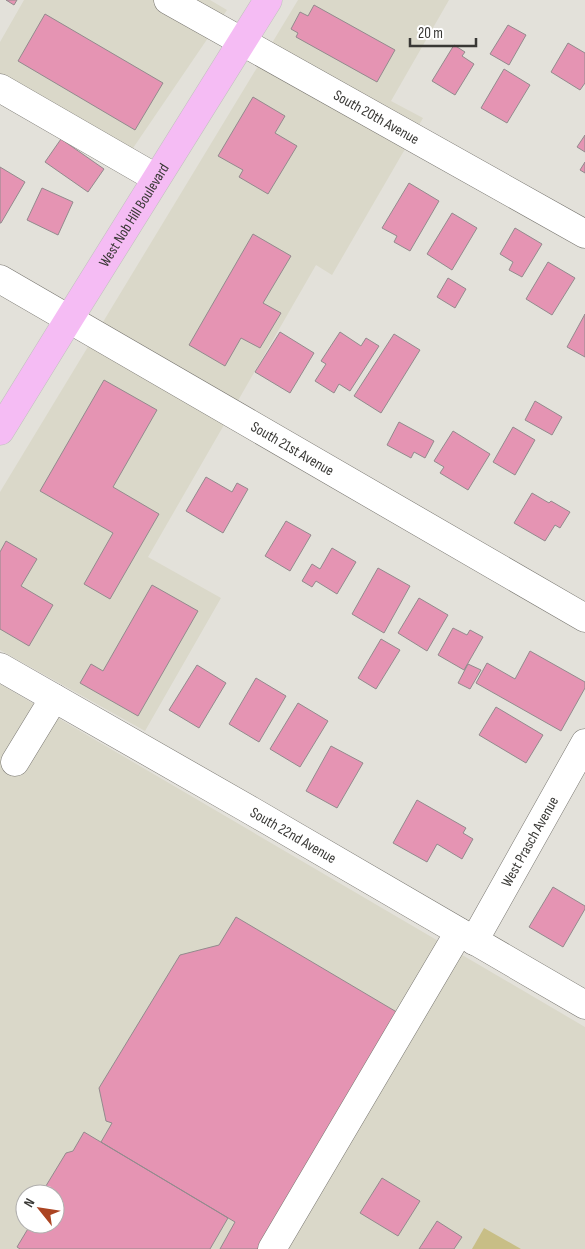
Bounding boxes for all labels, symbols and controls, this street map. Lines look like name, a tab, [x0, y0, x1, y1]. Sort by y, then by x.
scale bar	[410, 15, 476, 47]
text: 20 m	[418, 24, 443, 43]
street label: South 20th Avenue	[330, 86, 422, 149]
street label: West Nob Hill Boulevard	[95, 160, 174, 271]
street label: South 21st Avenue	[247, 417, 337, 480]
street label: West Prasch Avenue	[497, 793, 563, 891]
street label: South 22nd Avenue	[246, 803, 339, 868]
north arrow	[15, 1184, 65, 1234]
text: N	[20, 1195, 38, 1210]

